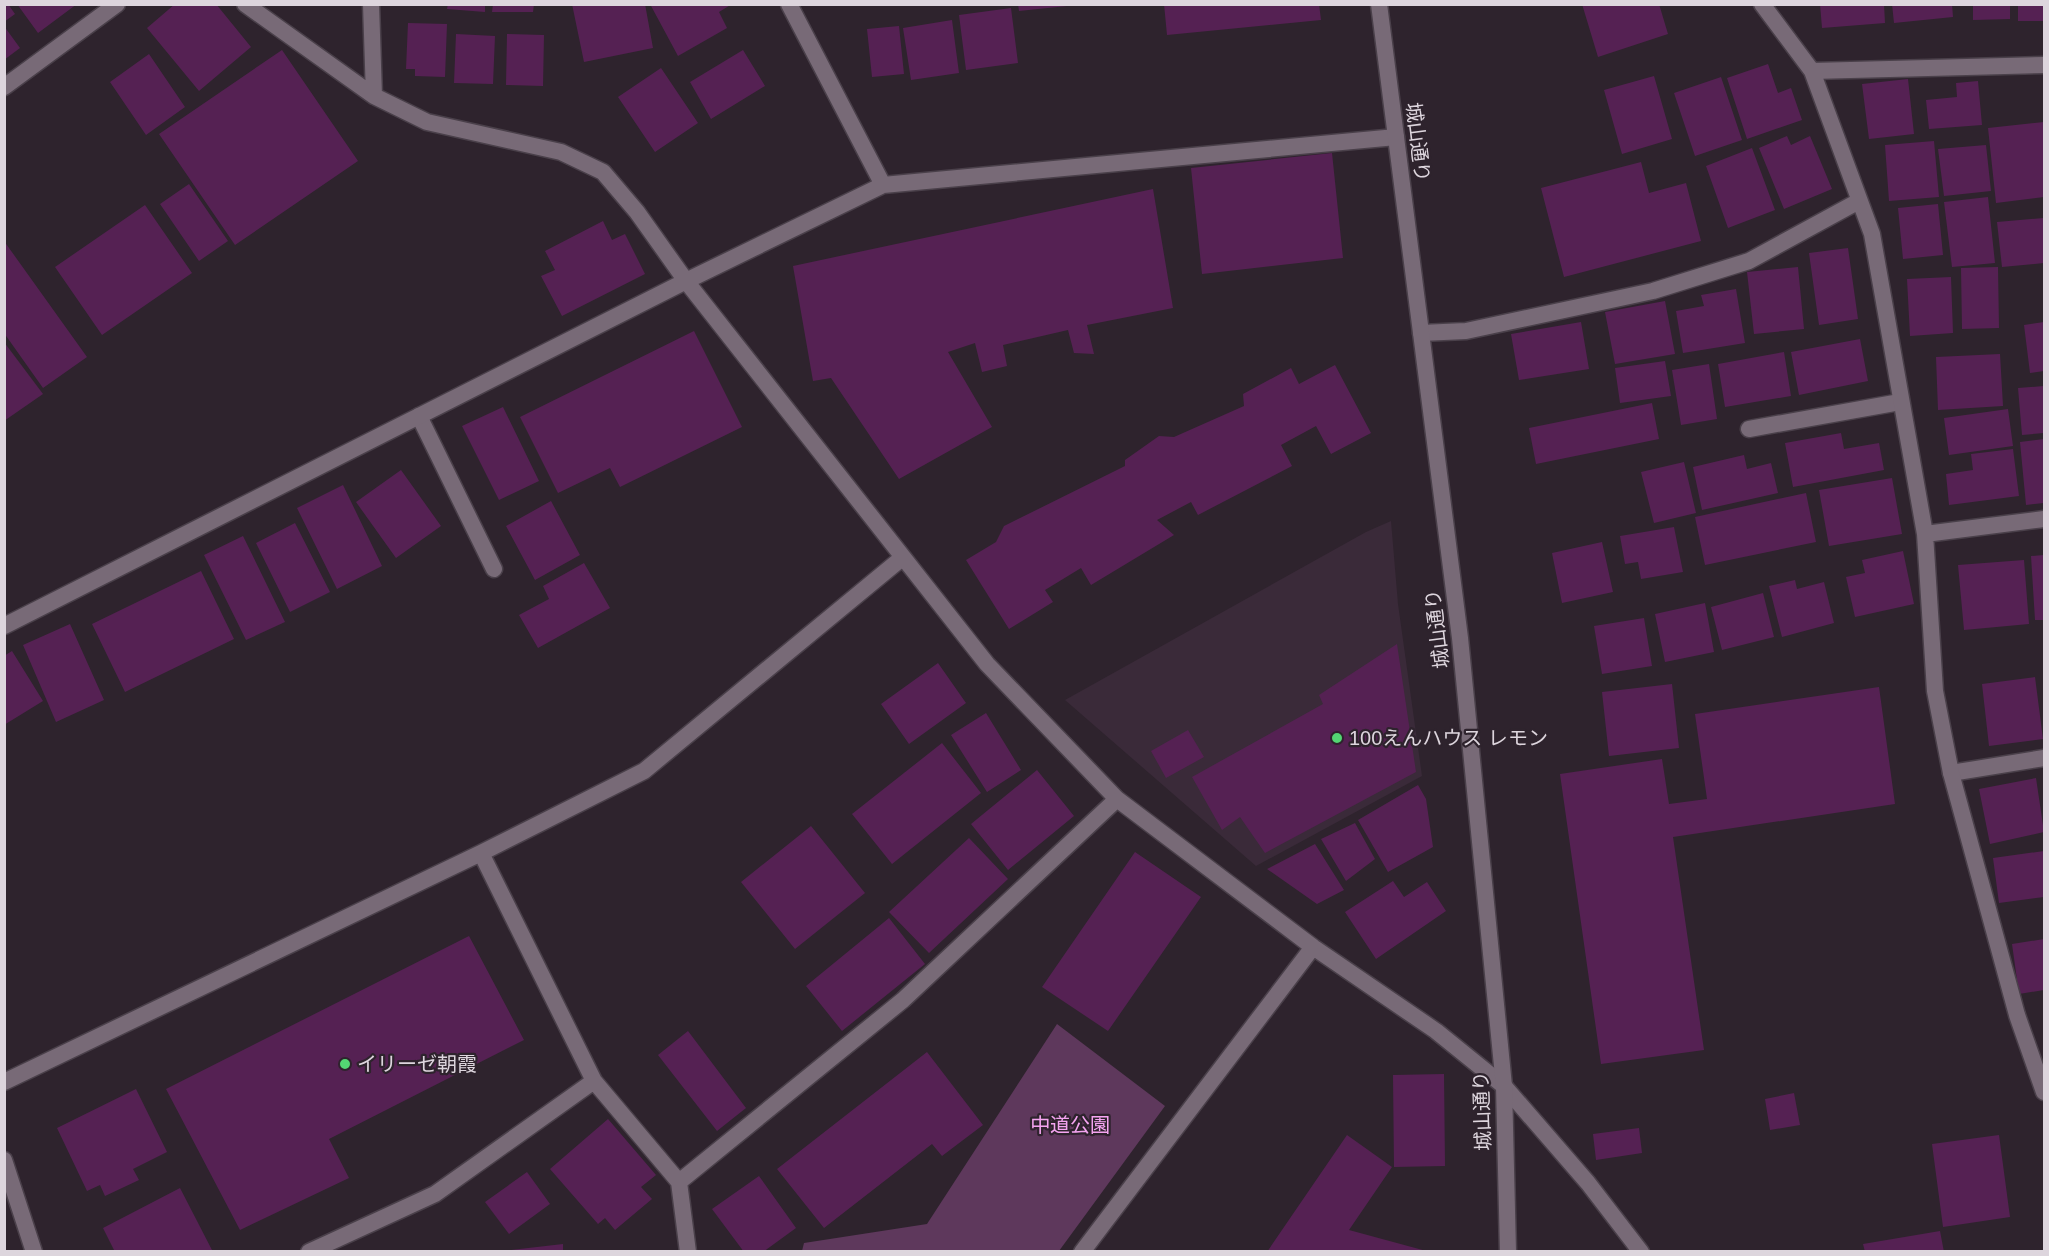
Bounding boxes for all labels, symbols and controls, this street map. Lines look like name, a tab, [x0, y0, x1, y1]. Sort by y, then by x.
street label: 城山通り	[1402, 101, 1434, 183]
street label: 城山通り	[1421, 588, 1453, 670]
place label: 100えんハウス レモン	[1349, 727, 1548, 749]
marker: 100えんハウス レモン	[1330, 731, 1344, 745]
place label: イリーゼ朝霞	[357, 1053, 477, 1075]
marker: イリーゼ朝霞	[338, 1057, 352, 1071]
street label: 城山通り	[1470, 1071, 1494, 1151]
park label: 中道公園	[1030, 1114, 1110, 1136]

